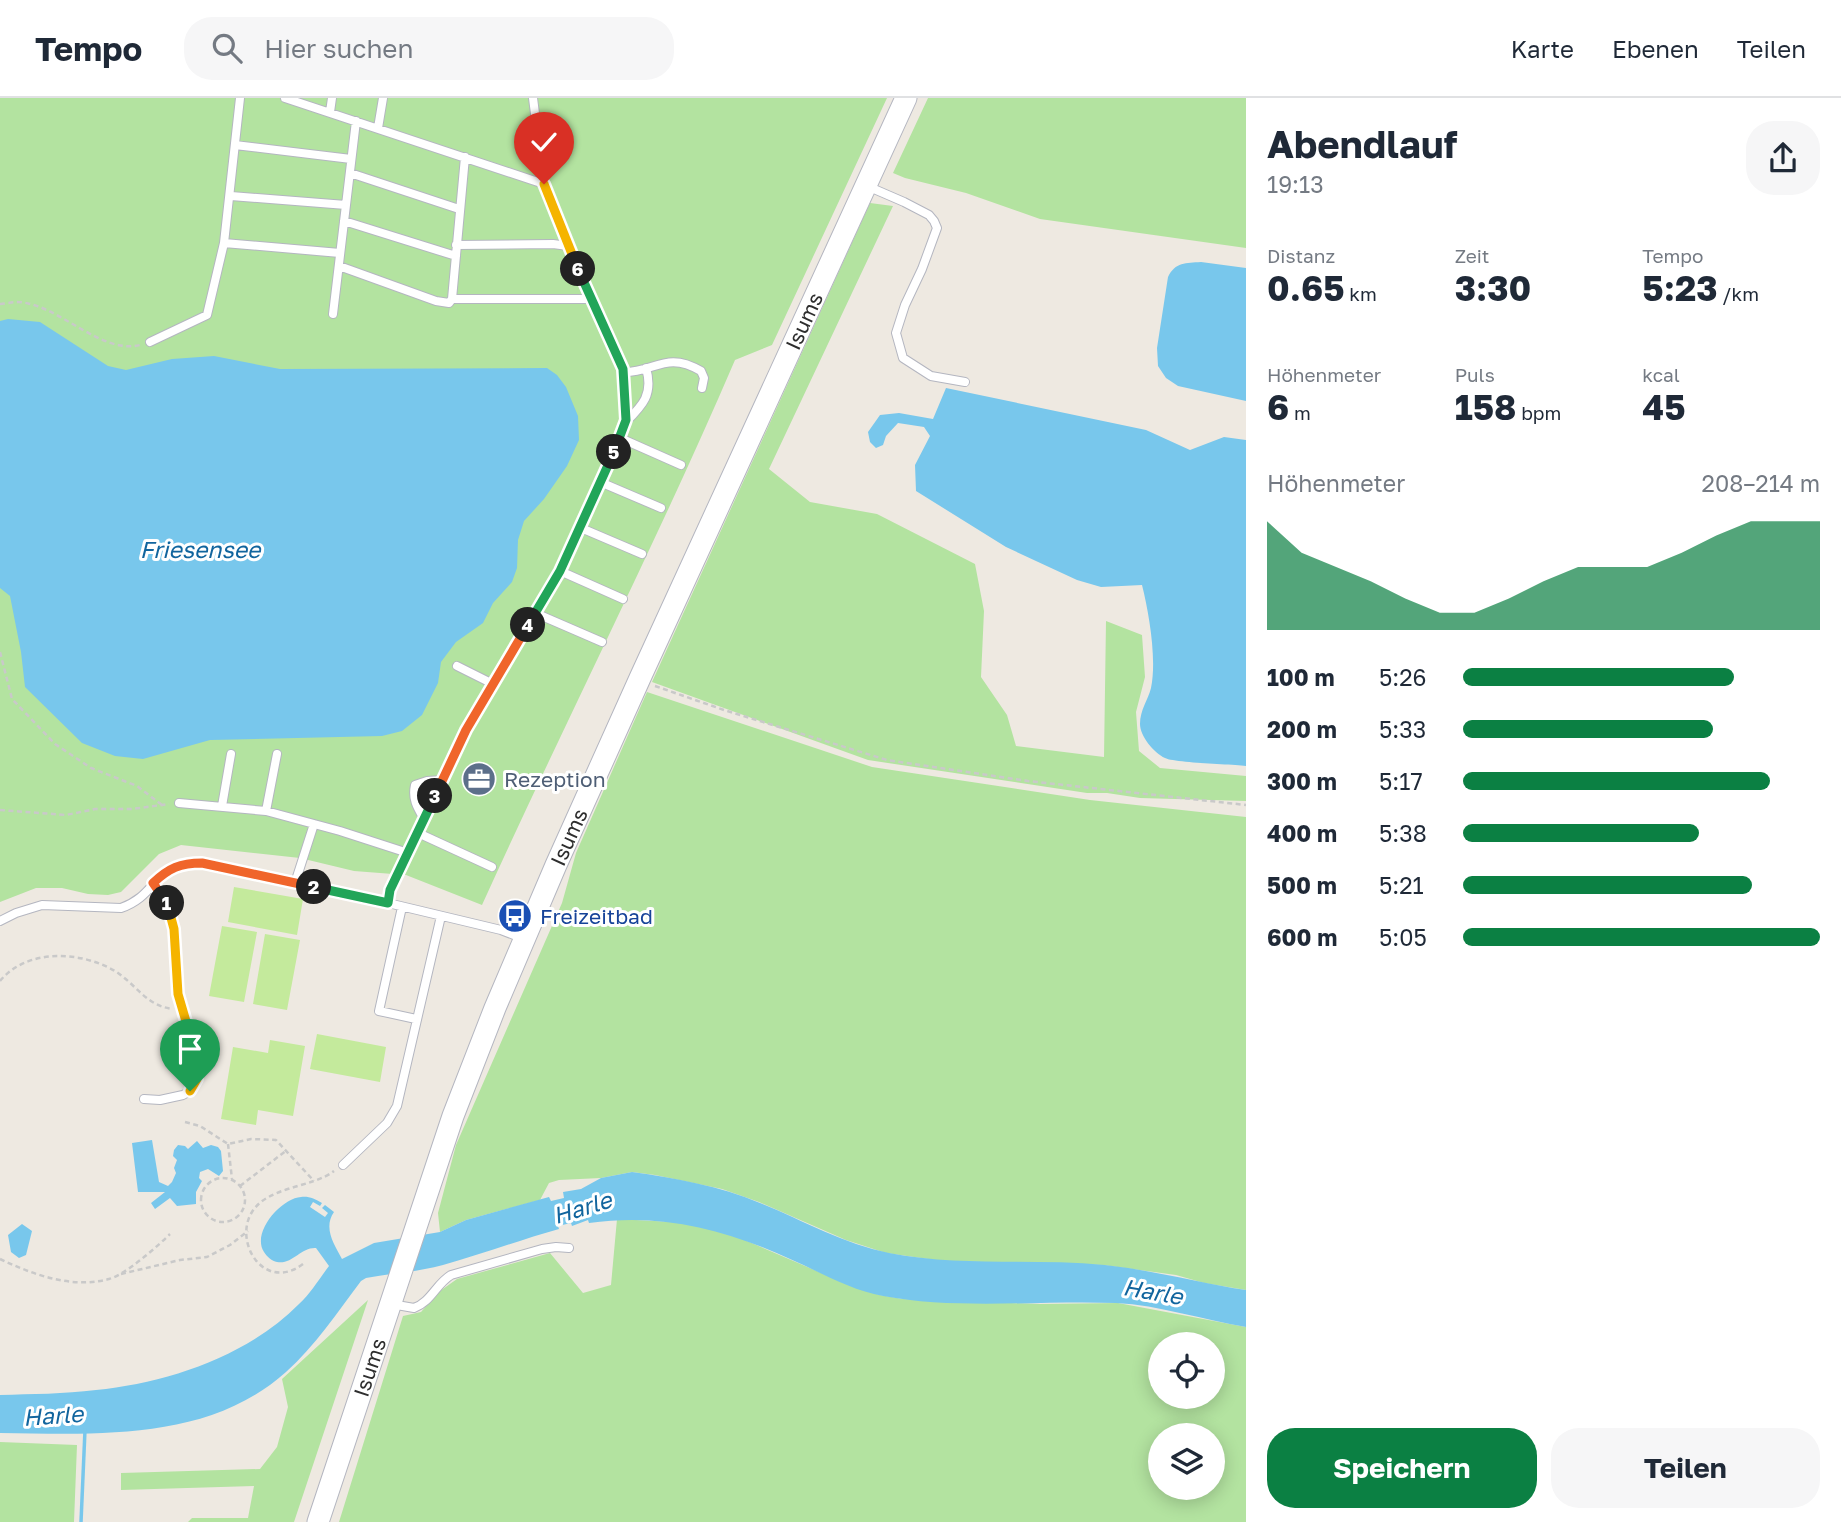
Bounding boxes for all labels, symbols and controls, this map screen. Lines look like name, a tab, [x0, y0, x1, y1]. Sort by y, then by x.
search box	[184, 17, 674, 80]
text: Tempo	[35, 29, 142, 68]
icon: search	[208, 29, 246, 67]
text: Hier suchen	[264, 33, 413, 64]
text: Karte	[1511, 34, 1574, 63]
text: Ebenen	[1612, 34, 1699, 63]
text: Teilen	[1737, 34, 1806, 63]
pin	[514, 112, 574, 184]
text: Abendlauf	[1267, 121, 1457, 166]
button: share	[1746, 121, 1820, 195]
icon: check	[525, 123, 563, 161]
text: 19:13	[1267, 170, 1324, 198]
text: Distanz	[1267, 244, 1335, 267]
text: Zeit	[1455, 244, 1489, 267]
text: Tempo	[1642, 244, 1703, 267]
pin: 6	[560, 252, 596, 286]
text: 6	[571, 257, 584, 280]
text: 0.65	[1267, 267, 1345, 309]
text: 3:30	[1455, 267, 1531, 309]
text: 5:23	[1642, 267, 1718, 309]
text: km	[1345, 282, 1377, 305]
text: /km	[1718, 282, 1759, 305]
street label: Isums	[779, 288, 828, 354]
text: Höhenmeter	[1267, 363, 1381, 386]
text: Puls	[1455, 363, 1495, 386]
text: kcal	[1642, 363, 1680, 386]
text: 6	[1267, 386, 1289, 428]
text: 158	[1455, 386, 1516, 428]
text: 45	[1642, 386, 1686, 428]
text: m	[1289, 401, 1311, 424]
text: bpm	[1516, 401, 1561, 424]
pin: 5	[596, 434, 632, 470]
text: 5	[608, 440, 619, 463]
text: Höhenmeter	[1267, 469, 1405, 497]
text: 208–214 m	[1702, 469, 1820, 497]
water label: Friesensee	[140, 535, 262, 563]
pin: 4	[510, 608, 546, 642]
text: 4	[522, 613, 533, 636]
text: 100 m	[1267, 663, 1335, 691]
text: 5:26	[1379, 663, 1427, 691]
text: 200 m	[1267, 715, 1337, 743]
text: 5:33	[1379, 715, 1426, 743]
office icon: Rezeption	[460, 760, 498, 798]
place label: Rezeption	[504, 766, 606, 792]
text: 300 m	[1267, 767, 1337, 795]
text: 5:17	[1379, 767, 1423, 795]
pin: 3	[418, 778, 452, 814]
text: 3	[429, 784, 440, 807]
street label: Isums	[544, 804, 593, 870]
text: 400 m	[1267, 819, 1337, 847]
text: 5:38	[1379, 819, 1427, 847]
pin: 2	[296, 870, 332, 904]
text: 500 m	[1267, 871, 1337, 899]
text: 5:21	[1379, 871, 1424, 899]
text: 2	[308, 875, 319, 898]
pin: 1	[150, 886, 184, 920]
text: 1	[162, 891, 171, 914]
bus stop icon: Freizeitbad	[496, 897, 534, 935]
place label: Freizeitbad	[540, 903, 653, 929]
text: 600 m	[1267, 923, 1337, 951]
text: 5:05	[1379, 923, 1427, 951]
pin	[160, 1019, 220, 1091]
icon: arrive	[171, 1030, 209, 1068]
water label: Harle	[549, 1184, 616, 1229]
water label: Harle	[1121, 1272, 1187, 1310]
map controls	[1148, 1332, 1225, 1500]
button: locate	[1148, 1332, 1225, 1409]
street label: Isums	[348, 1335, 391, 1400]
water label: Harle	[22, 1399, 86, 1431]
button: layers	[1148, 1423, 1225, 1500]
button: Speichern	[1267, 1428, 1537, 1508]
button: Teilen	[1551, 1428, 1820, 1508]

